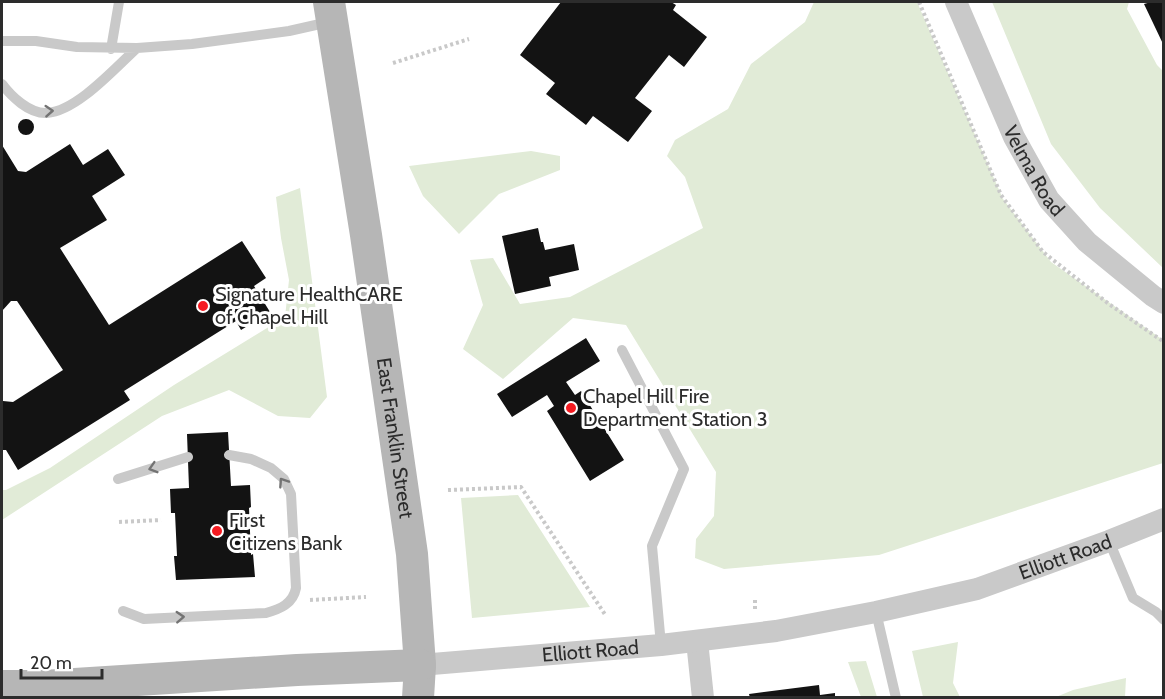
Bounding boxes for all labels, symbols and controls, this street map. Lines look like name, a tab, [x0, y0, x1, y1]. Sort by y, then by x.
one-way arrow	[44, 105, 54, 118]
street label: Velma Road	[998, 122, 1070, 221]
place label: Signature HealthCARE of Chapel Hill	[215, 282, 403, 329]
marker: Signature HealthCARE of Chapel Hill	[196, 299, 210, 313]
street label: East Franklin Street	[372, 356, 419, 520]
place label: Chapel Hill Fire Department Station 3	[583, 384, 768, 431]
marker: Chapel Hill Fire Department Station 3	[564, 401, 578, 415]
one-way arrow	[148, 461, 159, 473]
one-way arrow	[279, 477, 290, 488]
place label: First Citizens Bank	[229, 508, 342, 555]
marker: First Citizens Bank	[210, 524, 224, 538]
street label: Elliott Road	[1016, 529, 1115, 585]
one-way arrow	[176, 611, 185, 624]
street label: Elliott Road	[541, 635, 640, 667]
scale bar	[21, 642, 102, 680]
text: 20 m	[30, 652, 72, 674]

